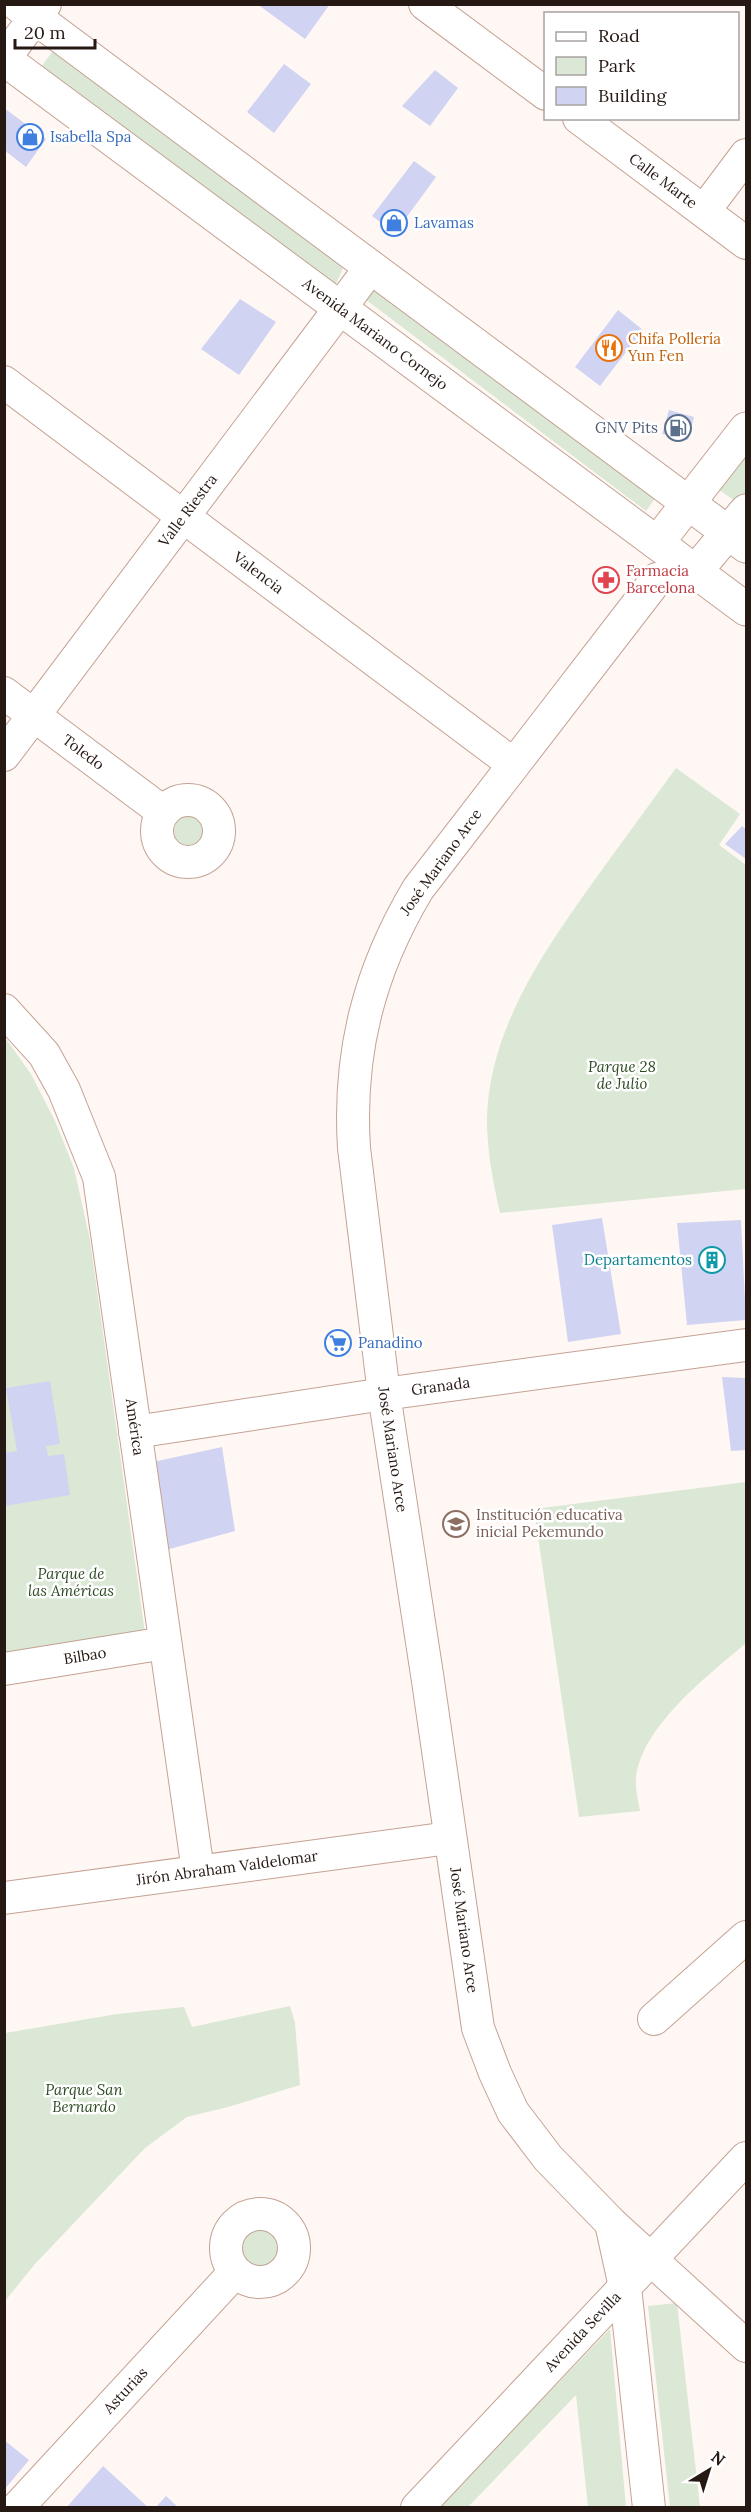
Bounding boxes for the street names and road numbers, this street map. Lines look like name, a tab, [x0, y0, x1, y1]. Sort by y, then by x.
street label: Calle Marte	[625, 149, 701, 212]
street label: Avenida Mariano Cornejo	[298, 273, 452, 394]
street label: Valle Riestra	[153, 470, 221, 551]
street label: Valencia	[229, 547, 288, 598]
street label: Toledo	[59, 730, 108, 774]
street label: José Mariano Arce	[395, 805, 486, 919]
street label: Granada	[410, 1372, 471, 1399]
street label: José Mariano Arce	[374, 1384, 412, 1513]
street label: América	[122, 1396, 149, 1457]
street label: Bilbao	[62, 1643, 108, 1668]
street label: Jirón Abraham Valdelomar	[134, 1846, 320, 1889]
street label: José Mariano Arce	[446, 1865, 483, 1994]
street label: Avenida Sevilla	[539, 2287, 625, 2376]
street label: Asturias	[98, 2363, 151, 2418]

